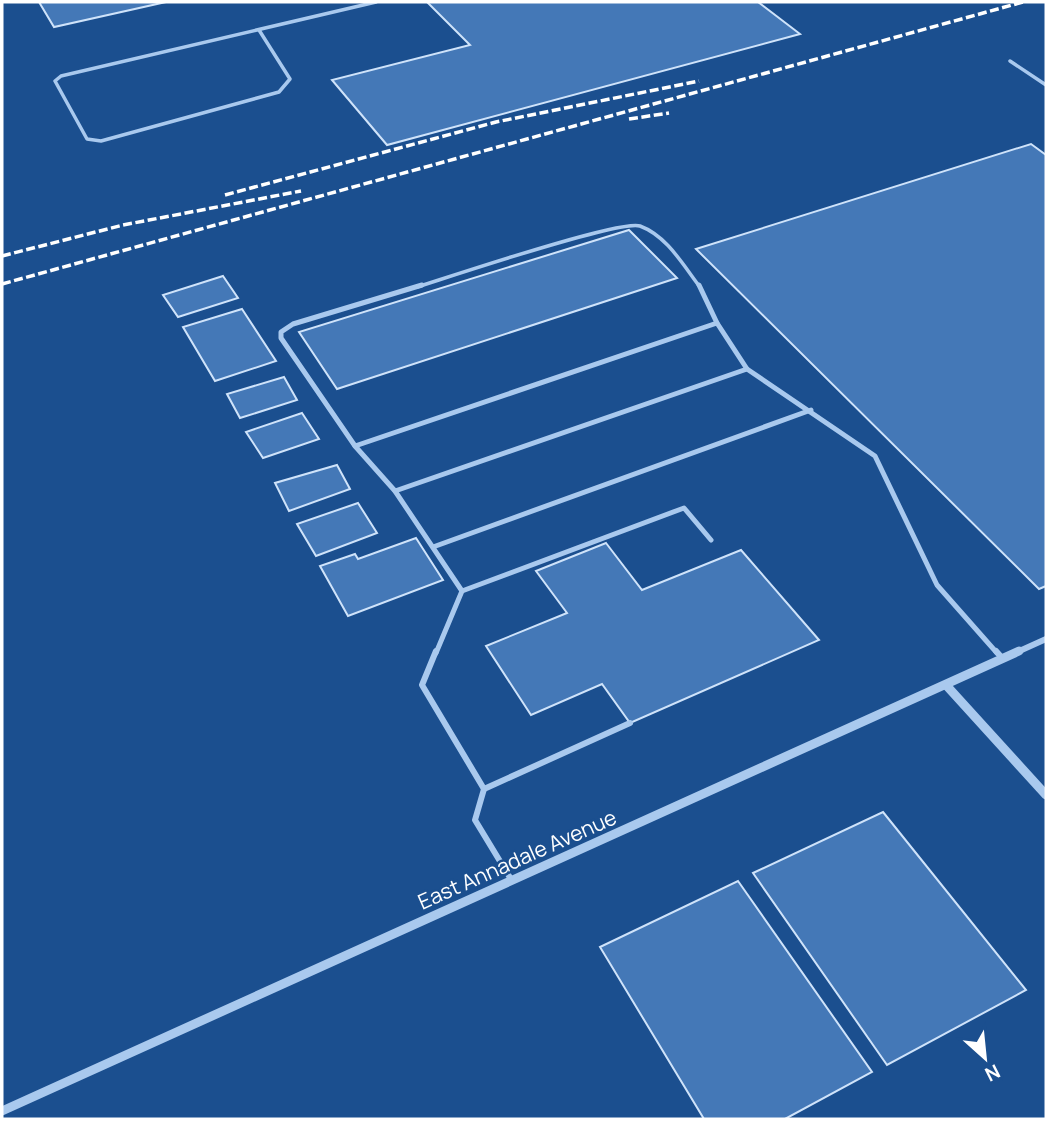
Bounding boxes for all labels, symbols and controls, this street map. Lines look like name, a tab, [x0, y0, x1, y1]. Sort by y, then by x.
street label: East Annadale Avenue	[413, 803, 621, 915]
north arrow	[950, 1023, 1020, 1093]
text: N	[981, 1058, 1005, 1088]

